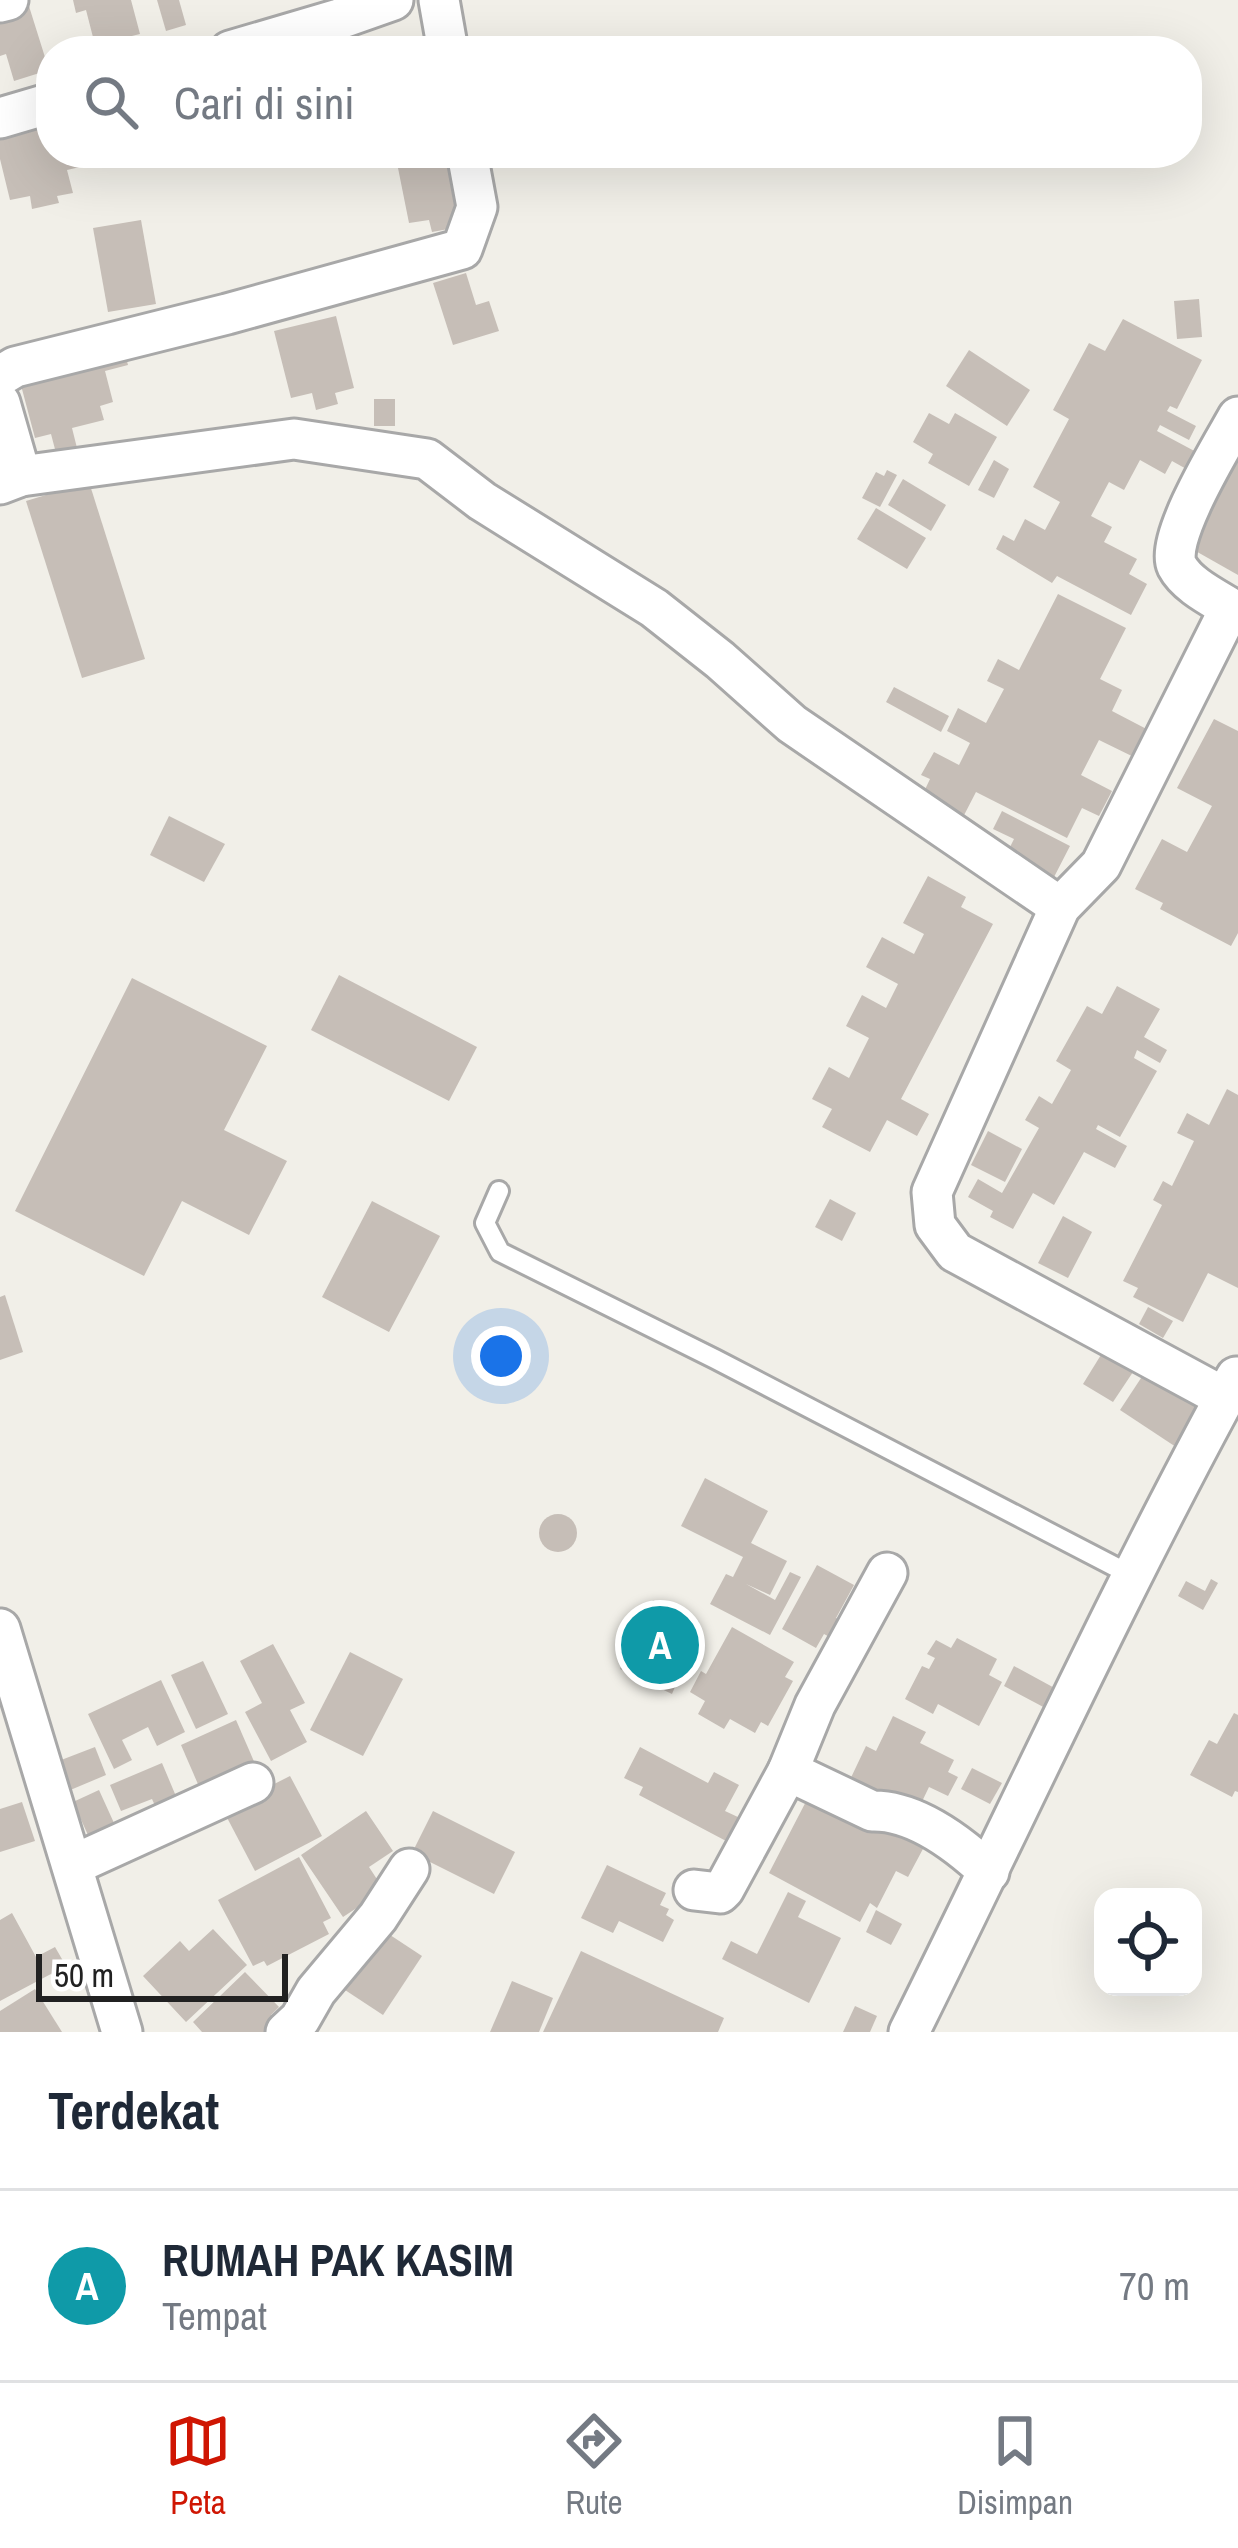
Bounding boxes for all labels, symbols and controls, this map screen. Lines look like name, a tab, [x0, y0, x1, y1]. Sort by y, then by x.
search box	[36, 36, 1202, 168]
icon: search	[78, 69, 144, 135]
text: Cari di sini	[174, 72, 355, 133]
your location	[471, 1326, 531, 1386]
pin: A	[621, 1600, 699, 1690]
map controls	[1094, 1888, 1202, 1996]
button: locate	[1094, 1888, 1202, 1996]
scale bar	[36, 1948, 288, 2001]
text: 50 m	[54, 1953, 114, 1997]
text: Terdekat	[48, 2076, 219, 2145]
text: RUMAH PAK KASIM	[162, 2229, 514, 2290]
text: A	[75, 2260, 99, 2312]
text: 70 m	[1119, 2260, 1190, 2312]
text: Tempat	[162, 2290, 267, 2342]
tab: Peta	[165, 2408, 231, 2524]
tab: Rute	[561, 2408, 627, 2524]
tab: Disimpan	[957, 2408, 1073, 2524]

